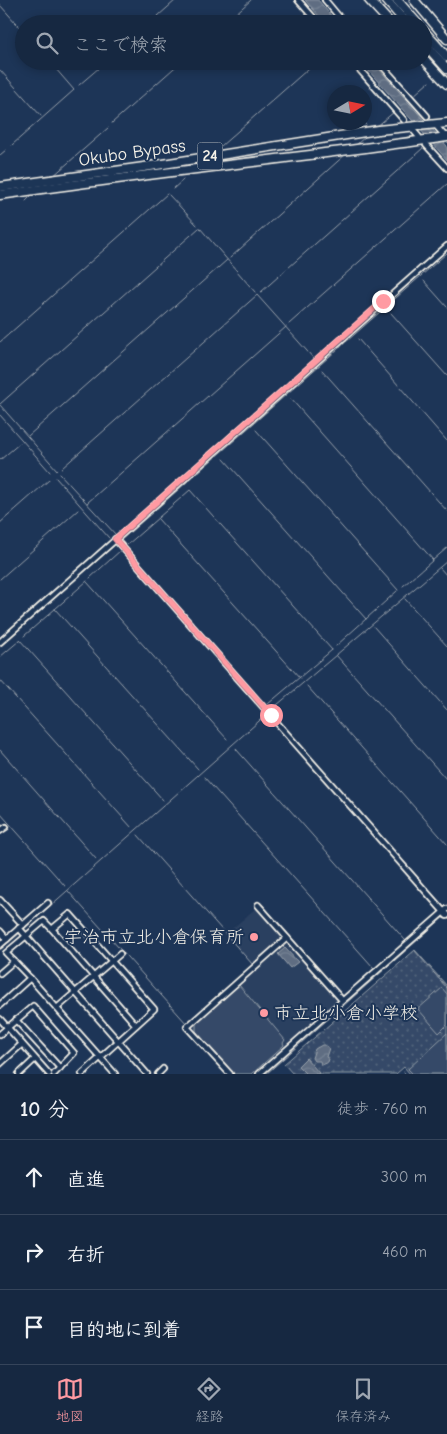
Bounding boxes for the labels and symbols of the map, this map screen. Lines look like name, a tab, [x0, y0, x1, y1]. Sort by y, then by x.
north arrow	[327, 85, 372, 130]
street label: Okubo Bypass	[77, 135, 187, 171]
road number: 24	[198, 142, 222, 170]
route end	[372, 290, 395, 313]
route start	[260, 704, 283, 727]
place label: 宇治市立北小倉保育所	[64, 927, 244, 948]
marker: 宇治市立北小倉保育所	[248, 931, 260, 943]
place label: 市立北小倉小学校	[274, 1003, 418, 1024]
marker: 市立北小倉小学校	[258, 1007, 270, 1019]

